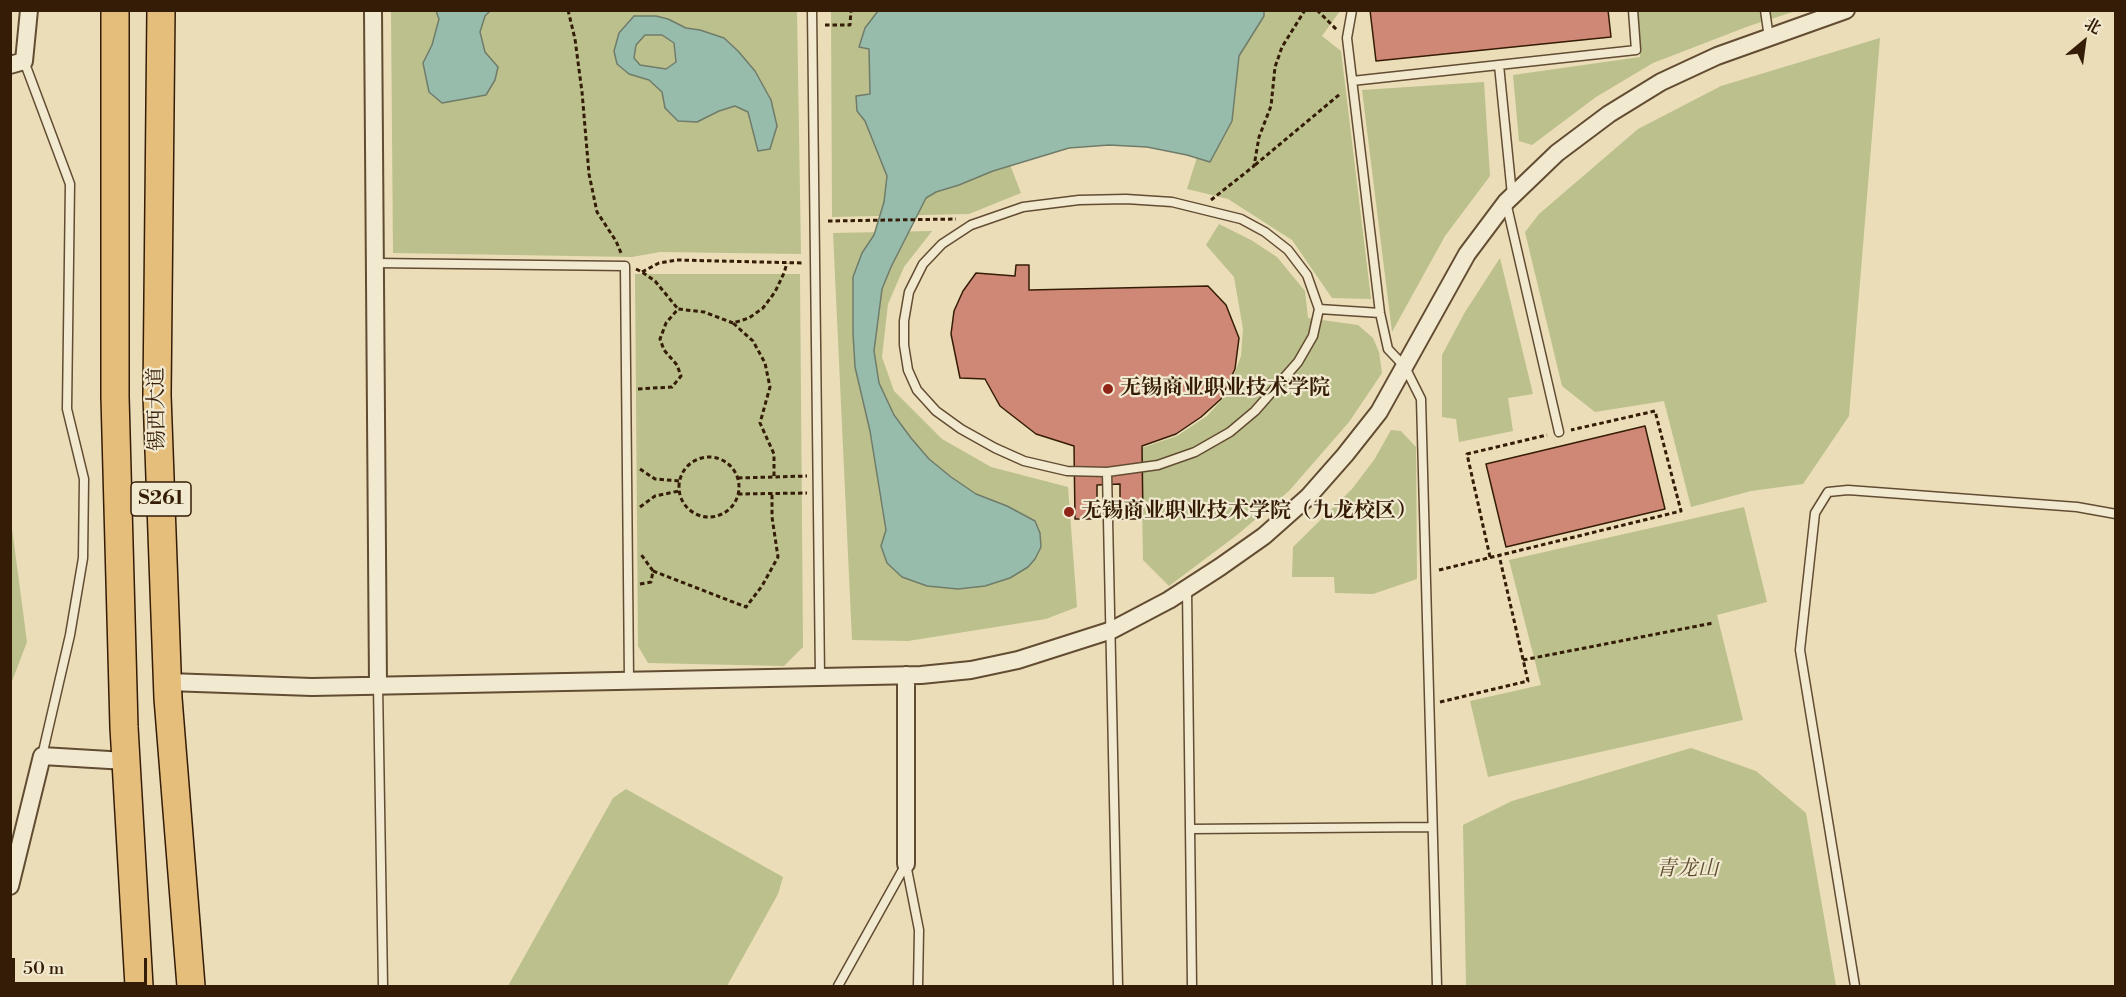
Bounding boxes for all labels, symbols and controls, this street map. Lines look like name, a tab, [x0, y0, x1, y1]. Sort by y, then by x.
north arrow	[2054, 12, 2114, 72]
text: 北	[2081, 14, 2105, 39]
street label: 锡西大道	[145, 367, 171, 451]
place label: 无锡商业职业技术学院	[1120, 376, 1330, 402]
marker: 无锡商业职业技术学院	[1101, 382, 1115, 396]
road number: S261	[131, 482, 191, 516]
place label: 无锡商业职业技术学院（九龙校区）	[1081, 499, 1417, 525]
marker: 无锡商业职业技术学院（九龙校区）	[1062, 505, 1076, 519]
park label: 青龙山	[1656, 857, 1718, 883]
scale bar	[15, 946, 150, 984]
text: 50 m	[23, 957, 64, 980]

